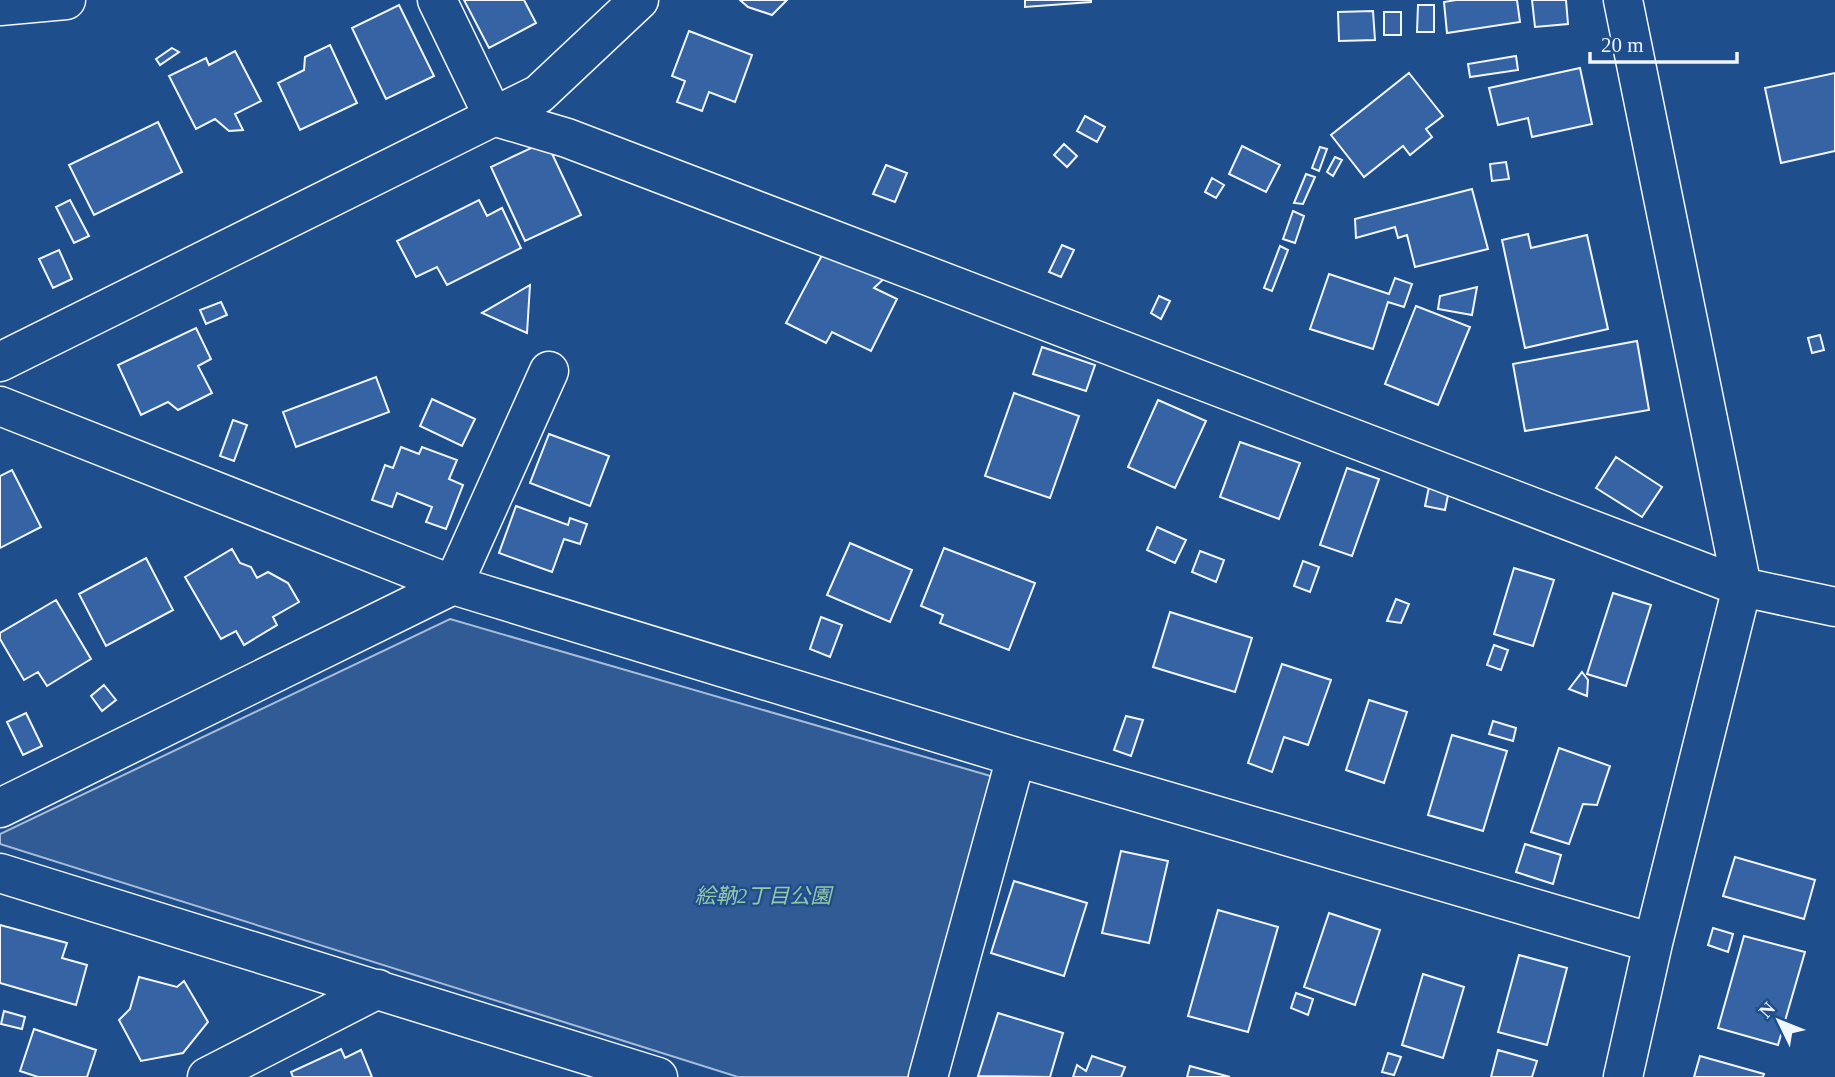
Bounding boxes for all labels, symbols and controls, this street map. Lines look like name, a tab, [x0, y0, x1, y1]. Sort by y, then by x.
scale bar	[1590, 21, 1737, 65]
text: 20 m	[1601, 33, 1644, 57]
park label: 絵靹2丁目公園	[695, 884, 834, 908]
north arrow	[1744, 986, 1814, 1056]
text: N	[1755, 997, 1779, 1022]

